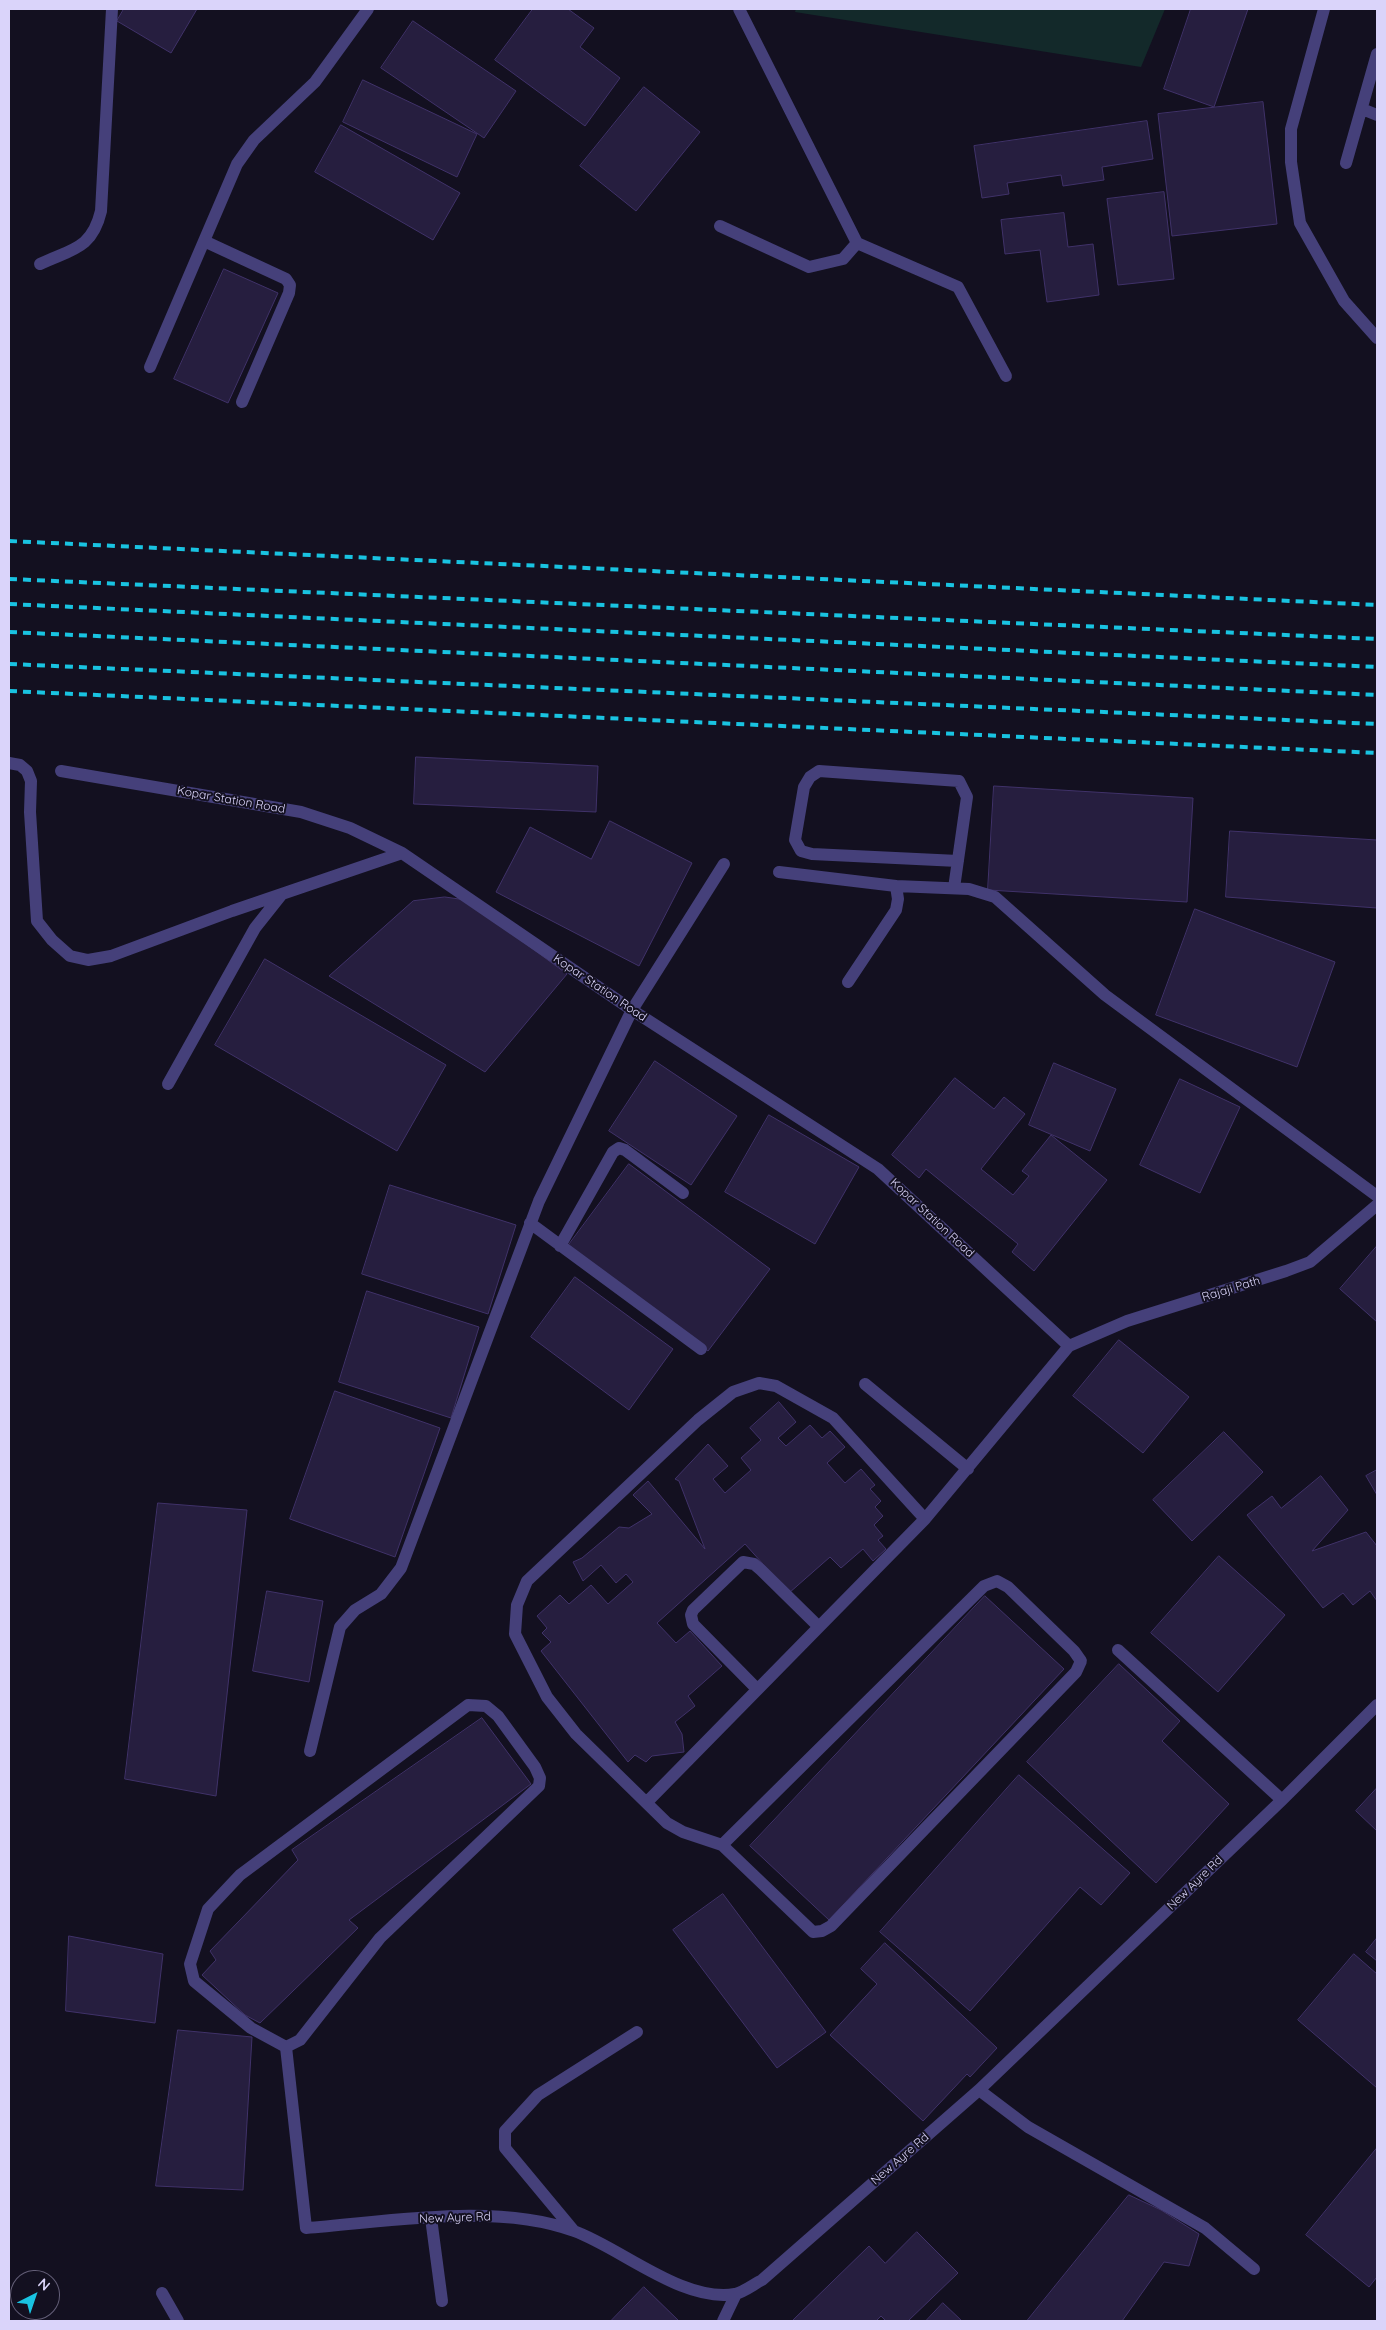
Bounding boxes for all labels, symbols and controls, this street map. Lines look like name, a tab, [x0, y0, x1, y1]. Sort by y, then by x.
street label: Kopar Station Road	[176, 783, 286, 817]
street label: Kopar Station Road	[551, 951, 649, 1025]
street label: Kopar Station Road	[887, 1175, 977, 1261]
street label: Rajaji Path	[1200, 1273, 1262, 1305]
street label: New Ayre Rd	[1164, 1853, 1226, 1913]
street label: New Ayre Rd	[868, 2130, 932, 2188]
street label: New Ayre Rd	[419, 2210, 491, 2226]
north arrow	[10, 2270, 60, 2320]
text: N	[34, 2274, 54, 2295]

